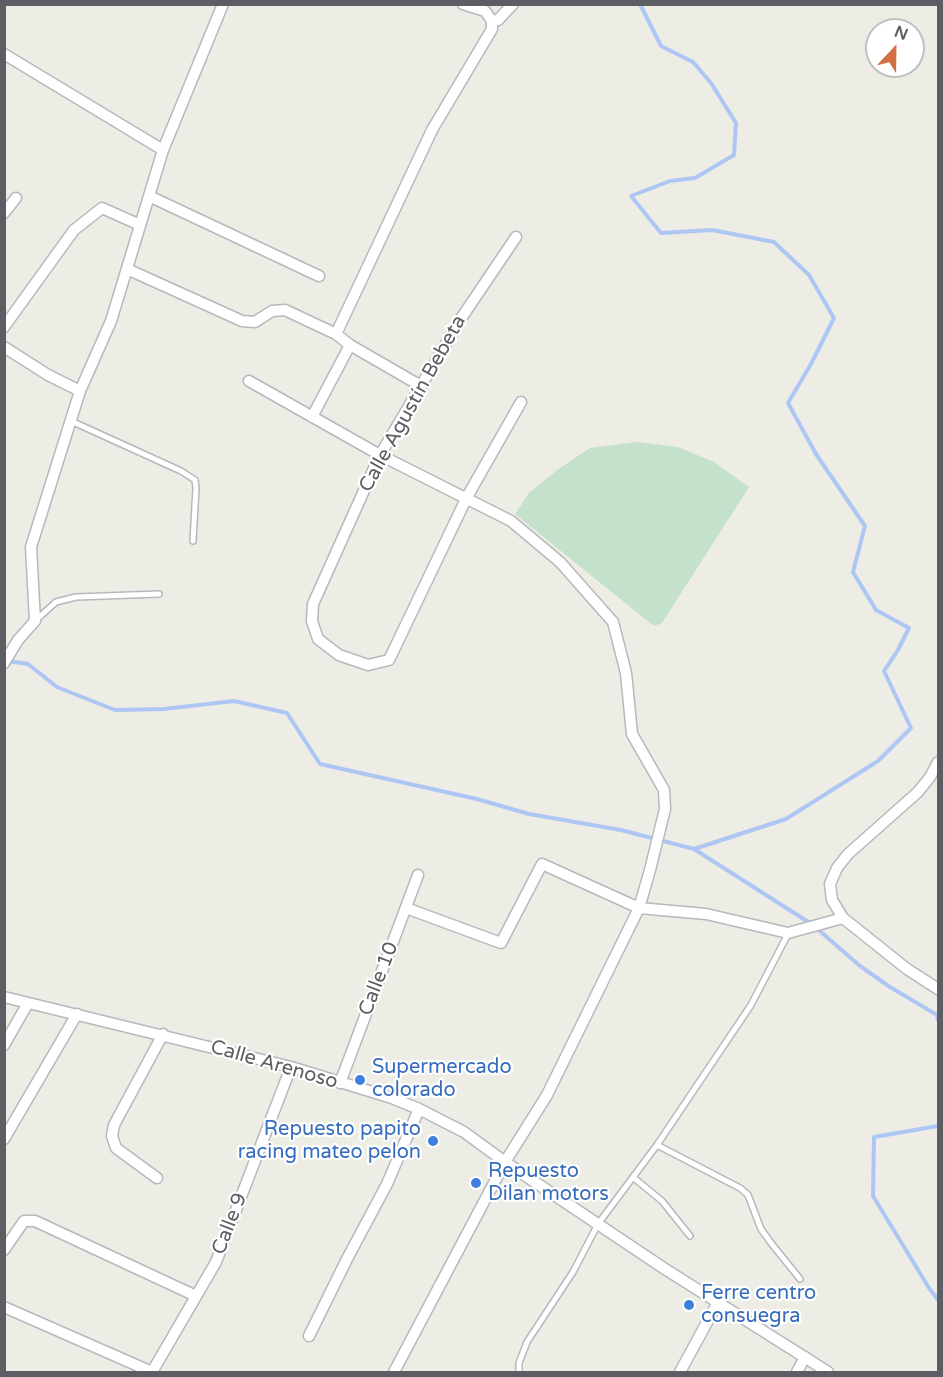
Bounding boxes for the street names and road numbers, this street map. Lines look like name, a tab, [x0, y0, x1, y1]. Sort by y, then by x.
street label: Calle Agustín Bebeta	[354, 311, 472, 497]
street label: Calle 10	[354, 939, 404, 1019]
street label: Calle Arenoso	[208, 1035, 340, 1095]
street label: Calle 9	[207, 1190, 253, 1258]

